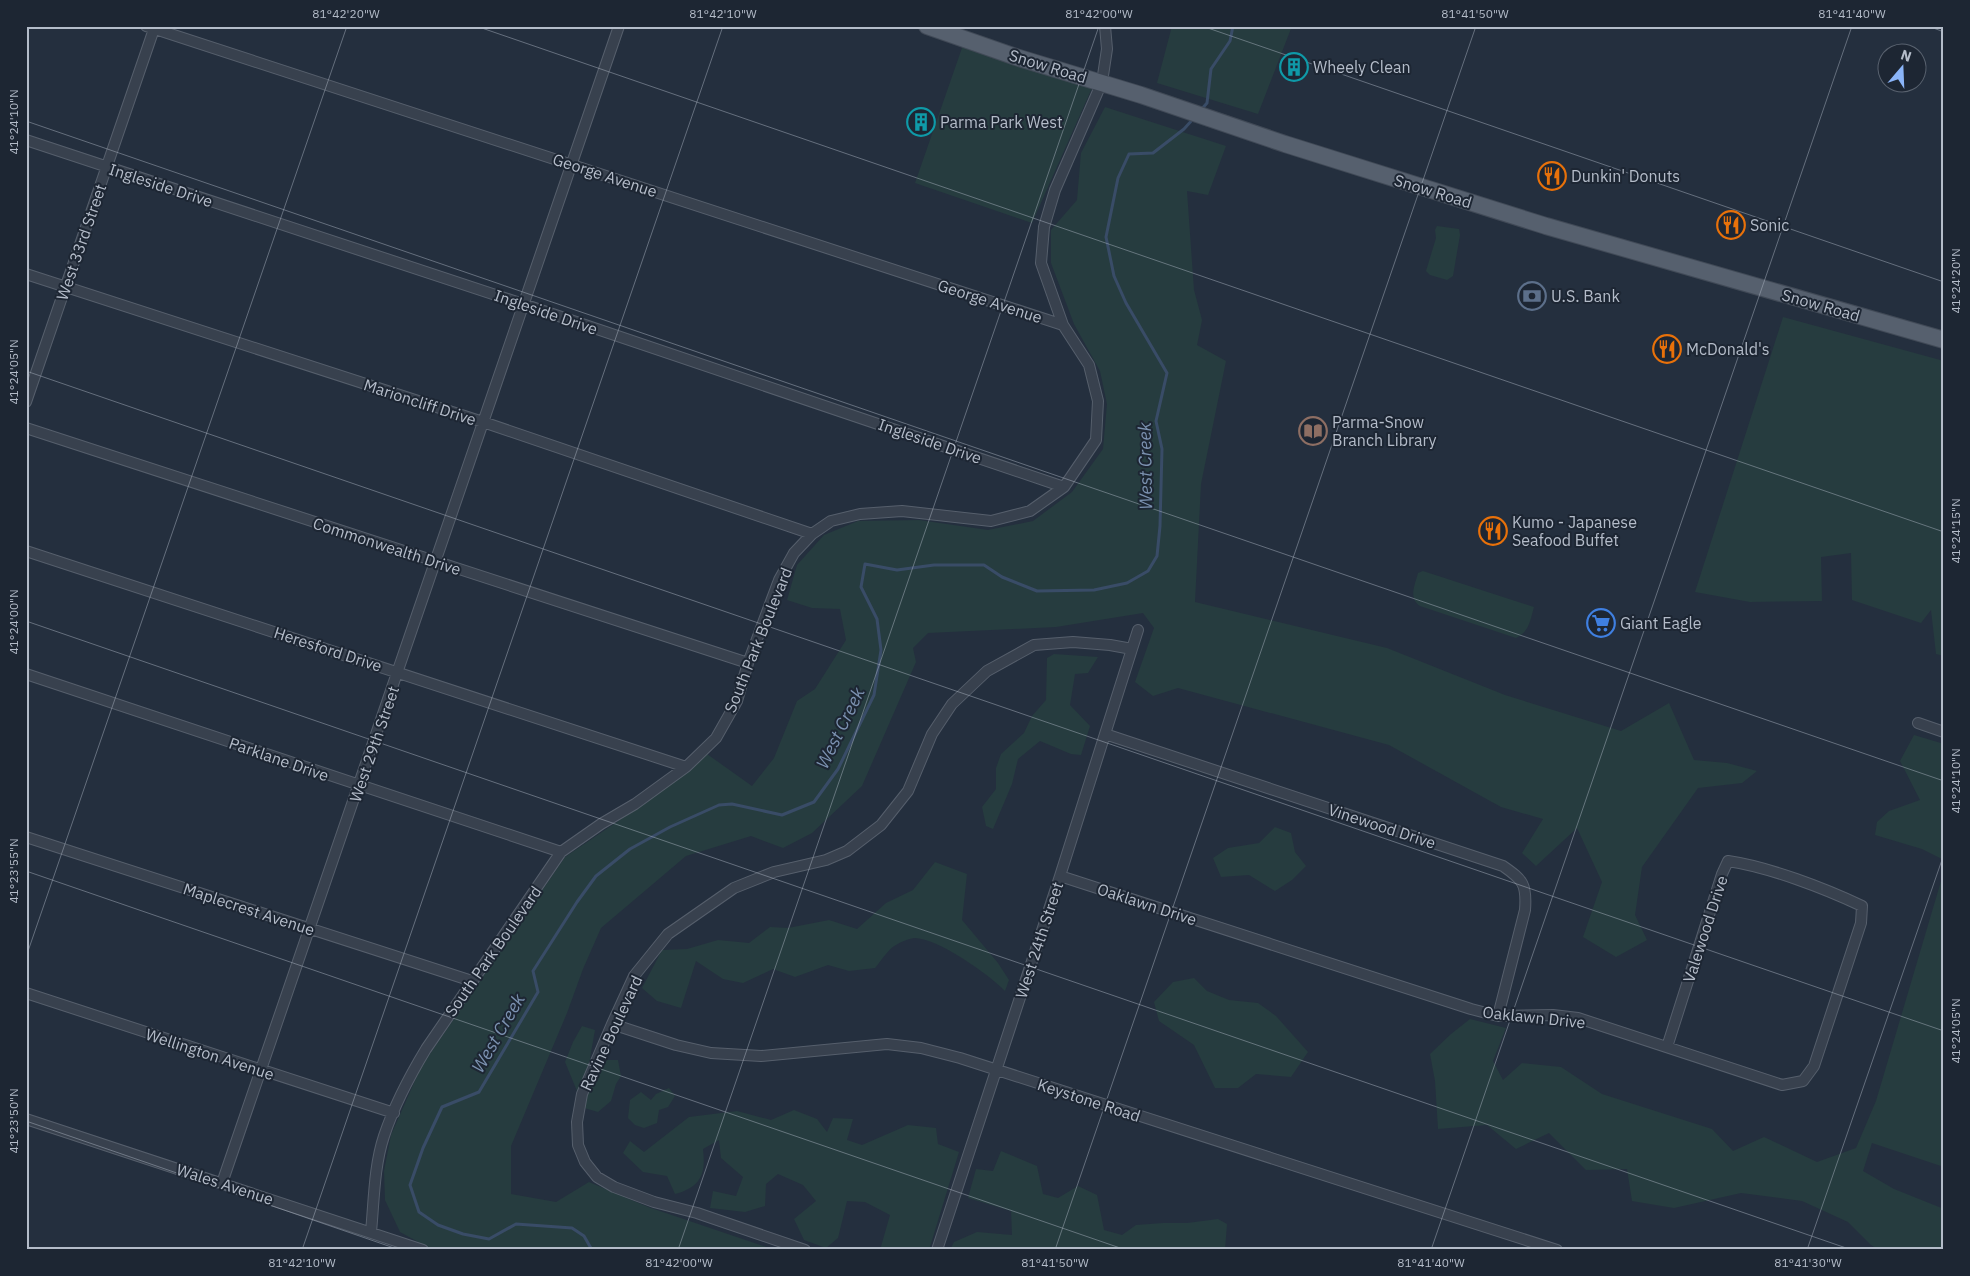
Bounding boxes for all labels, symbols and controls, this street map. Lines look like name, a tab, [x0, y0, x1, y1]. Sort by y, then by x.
text: 81°42'20"W	[312, 6, 380, 21]
text: 81°42'10"W	[689, 6, 757, 21]
text: 81°42'00"W	[1065, 6, 1133, 21]
text: 81°41'50"W	[1441, 6, 1509, 21]
text: 81°41'40"W	[1818, 6, 1886, 21]
north arrow	[1878, 42, 1928, 92]
street label: Snow Road	[1007, 45, 1089, 87]
text: N	[1899, 46, 1914, 66]
building icon: Wheely Clean	[1279, 52, 1309, 82]
place label: Wheely Clean	[1313, 57, 1411, 77]
text: 41°24'10"N	[6, 89, 21, 155]
building icon: Parma Park West	[906, 107, 936, 137]
place label: Parma Park West	[940, 112, 1063, 132]
street label: George Avenue	[550, 149, 660, 201]
street label: Ingleside Drive	[107, 159, 216, 211]
restaurant icon: Dunkin' Donuts	[1537, 161, 1567, 191]
place label: Dunkin' Donuts	[1571, 166, 1680, 186]
street label: Snow Road	[1392, 170, 1474, 212]
street label: West 33rd Street	[52, 181, 110, 303]
restaurant icon: Sonic	[1716, 210, 1746, 240]
place label: Sonic	[1750, 215, 1789, 235]
text: 41°24'20"N	[1948, 248, 1963, 314]
street label: George Avenue	[935, 275, 1045, 327]
bank icon: U.S. Bank	[1517, 281, 1547, 311]
street label: Snow Road	[1780, 284, 1862, 326]
street label: Ingleside Drive	[492, 285, 600, 339]
place label: U.S. Bank	[1551, 286, 1620, 306]
restaurant icon: McDonald's	[1652, 334, 1682, 364]
text: 41°24'05"N	[6, 339, 21, 405]
place label: McDonald's	[1686, 339, 1770, 359]
street label: Marioncliff Drive	[361, 374, 479, 430]
place label: Parma-Snow Branch Library	[1332, 412, 1436, 450]
street label: Ingleside Drive	[876, 414, 984, 468]
library icon: Parma-Snow Branch Library	[1298, 416, 1328, 446]
water label: West Creek	[1133, 421, 1157, 510]
text: 41°24'15"N	[1948, 498, 1963, 564]
place label: Kumo - Japanese Seafood Buffet	[1512, 512, 1637, 550]
street label: Commonwealth Drive	[311, 513, 464, 579]
restaurant icon: Kumo - Japanese Seafood Buffet	[1478, 516, 1508, 546]
street label: South Park Boulevard	[720, 564, 796, 716]
text: 41°24'00"N	[6, 589, 21, 655]
supermarket icon: Giant Eagle	[1586, 608, 1616, 638]
place label: Giant Eagle	[1620, 613, 1702, 633]
street label: Heresford Drive	[271, 622, 385, 676]
street label: West 29th Street	[345, 683, 403, 805]
water label: West Creek	[810, 683, 870, 772]
street label: Parklane Drive	[227, 733, 332, 785]
text: 41°24'10"N	[1948, 748, 1963, 814]
street label: Vinewood Drive	[1326, 799, 1438, 853]
text: 41°23'55"N	[6, 838, 21, 904]
street label: Valewood Drive	[1678, 873, 1732, 985]
street label: Maplecrest Avenue	[181, 878, 317, 940]
street label: West 24th Street	[1011, 879, 1067, 1001]
street label: Oaklawn Drive	[1095, 879, 1199, 930]
street label: South Park Boulevard	[440, 882, 546, 1020]
street label: Ravine Boulevard	[576, 972, 646, 1094]
water label: West Creek	[466, 989, 530, 1077]
text: 41°24'05"N	[1948, 998, 1963, 1064]
street label: Oaklawn Drive	[1482, 1002, 1587, 1032]
street label: Wellington Avenue	[143, 1024, 277, 1084]
street label: Keystone Road	[1035, 1074, 1143, 1126]
text: 41°23'50"N	[6, 1088, 21, 1154]
street label: Wales Avenue	[174, 1159, 276, 1209]
text: 81°42'10"W	[268, 1255, 336, 1270]
text: 81°42'00"W	[645, 1255, 713, 1270]
text: 81°41'50"W	[1021, 1255, 1089, 1270]
text: 81°41'40"W	[1397, 1255, 1465, 1270]
text: 81°41'30"W	[1774, 1255, 1842, 1270]

